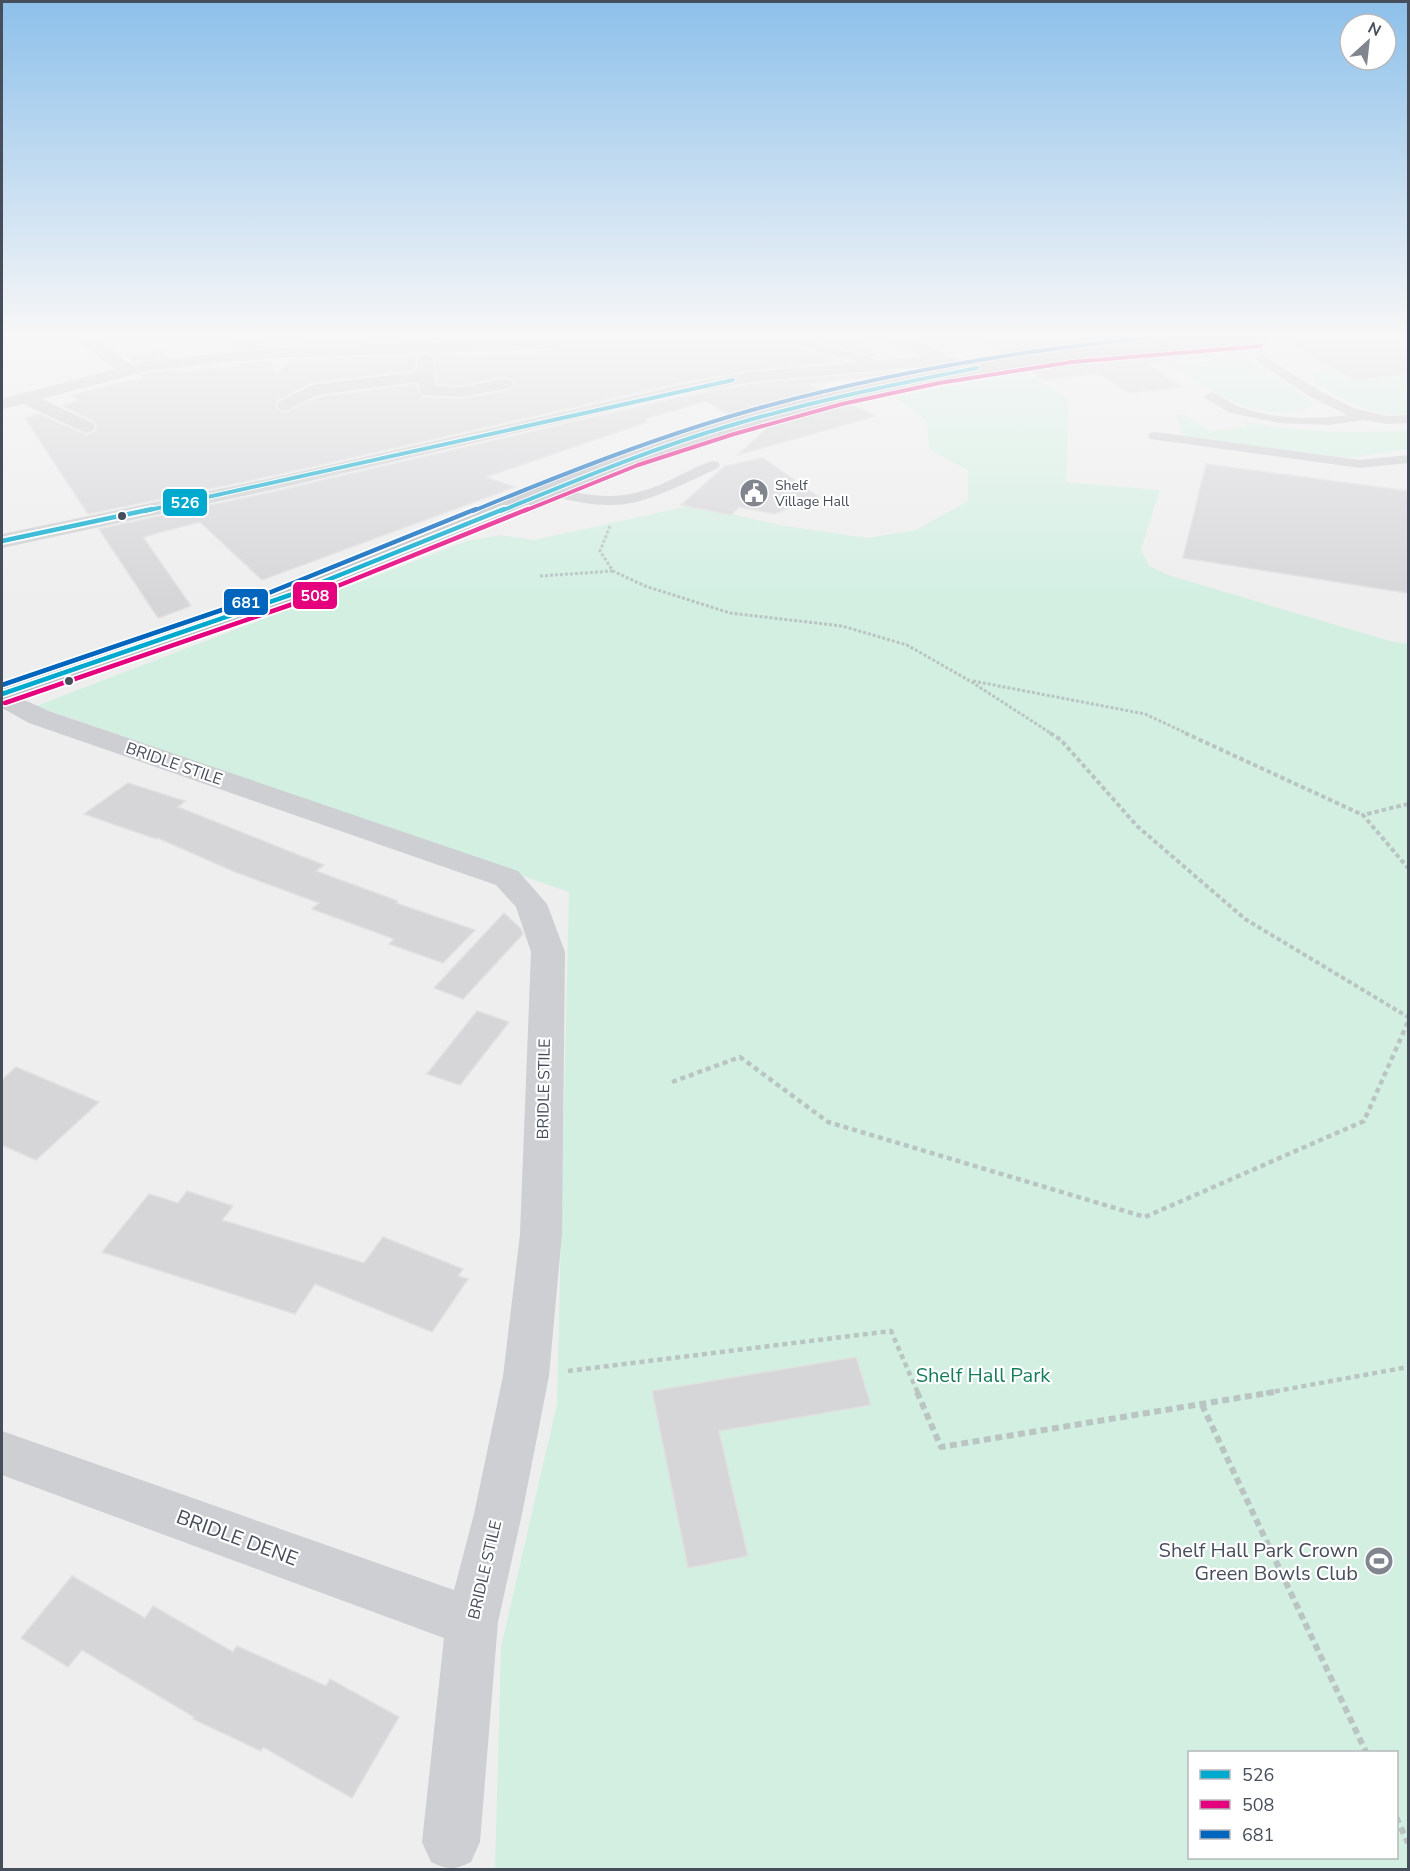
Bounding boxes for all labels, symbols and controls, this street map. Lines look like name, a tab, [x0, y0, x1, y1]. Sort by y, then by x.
north arrow	[1338, 12, 1398, 72]
text: N	[1364, 17, 1385, 42]
place label: Shelf Village Hall	[774, 476, 850, 511]
public building icon: Shelf Village Hall	[738, 477, 770, 509]
line badge: 526	[162, 488, 208, 517]
text: 526	[171, 492, 199, 514]
unlabelled marker	[116, 510, 128, 522]
line badge: 508	[292, 581, 338, 610]
text: 508	[301, 585, 329, 607]
line badge: 681	[223, 588, 269, 616]
text: 681	[232, 592, 260, 614]
unlabelled marker	[63, 675, 75, 687]
street label: BRIDLE STILE	[123, 737, 225, 791]
street label: BRIDLE STILE	[532, 1038, 556, 1140]
park label: Shelf Hall Park	[916, 1362, 1051, 1389]
street label: BRIDLE DENE	[172, 1504, 302, 1572]
street label: BRIDLE STILE	[463, 1518, 507, 1622]
place label: Shelf Hall Park Crown Green Bowls Club	[1159, 1537, 1358, 1587]
sports icon: Shelf Hall Park Crown Green Bowls Club	[1363, 1545, 1395, 1577]
legend	[1188, 1751, 1398, 1859]
text: 526	[1242, 1763, 1274, 1787]
text: 508	[1242, 1793, 1274, 1817]
text: 681	[1242, 1823, 1274, 1847]

